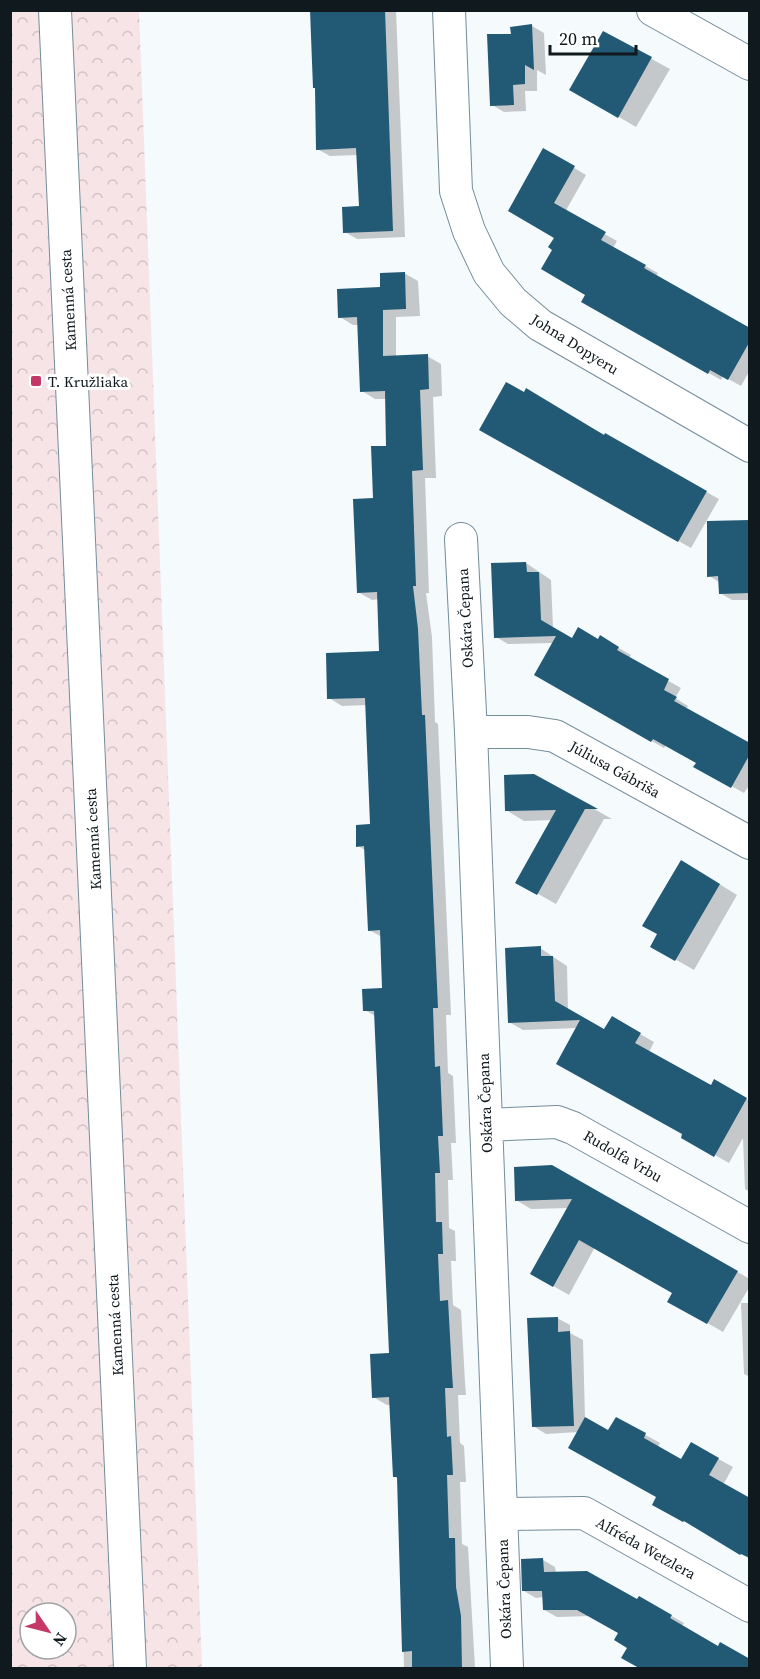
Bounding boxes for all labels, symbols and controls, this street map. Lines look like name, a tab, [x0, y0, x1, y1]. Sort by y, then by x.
scale bar	[550, 18, 636, 56]
text: 20 m	[559, 26, 597, 51]
street label: Kamenná cesta	[55, 248, 81, 351]
street label: Johna Dopyeru	[526, 308, 623, 380]
place label: T. Kružliaka	[48, 371, 129, 392]
marker: T. Kružliaka	[29, 374, 43, 388]
street label: Oskára Čepana	[452, 567, 478, 669]
street label: Júliusa Gábriša	[565, 735, 664, 803]
street label: Kamenná cesta	[80, 787, 106, 890]
street label: Oskára Čepana	[473, 1052, 497, 1153]
street label: Rudolfa Vrbu	[580, 1125, 667, 1187]
street label: Kamenná cesta	[102, 1273, 128, 1376]
street label: Alfréda Wetzlera	[592, 1512, 700, 1584]
street label: Oskára Čepana	[492, 1538, 516, 1639]
north arrow	[18, 1601, 78, 1661]
text: N	[48, 1629, 73, 1651]

